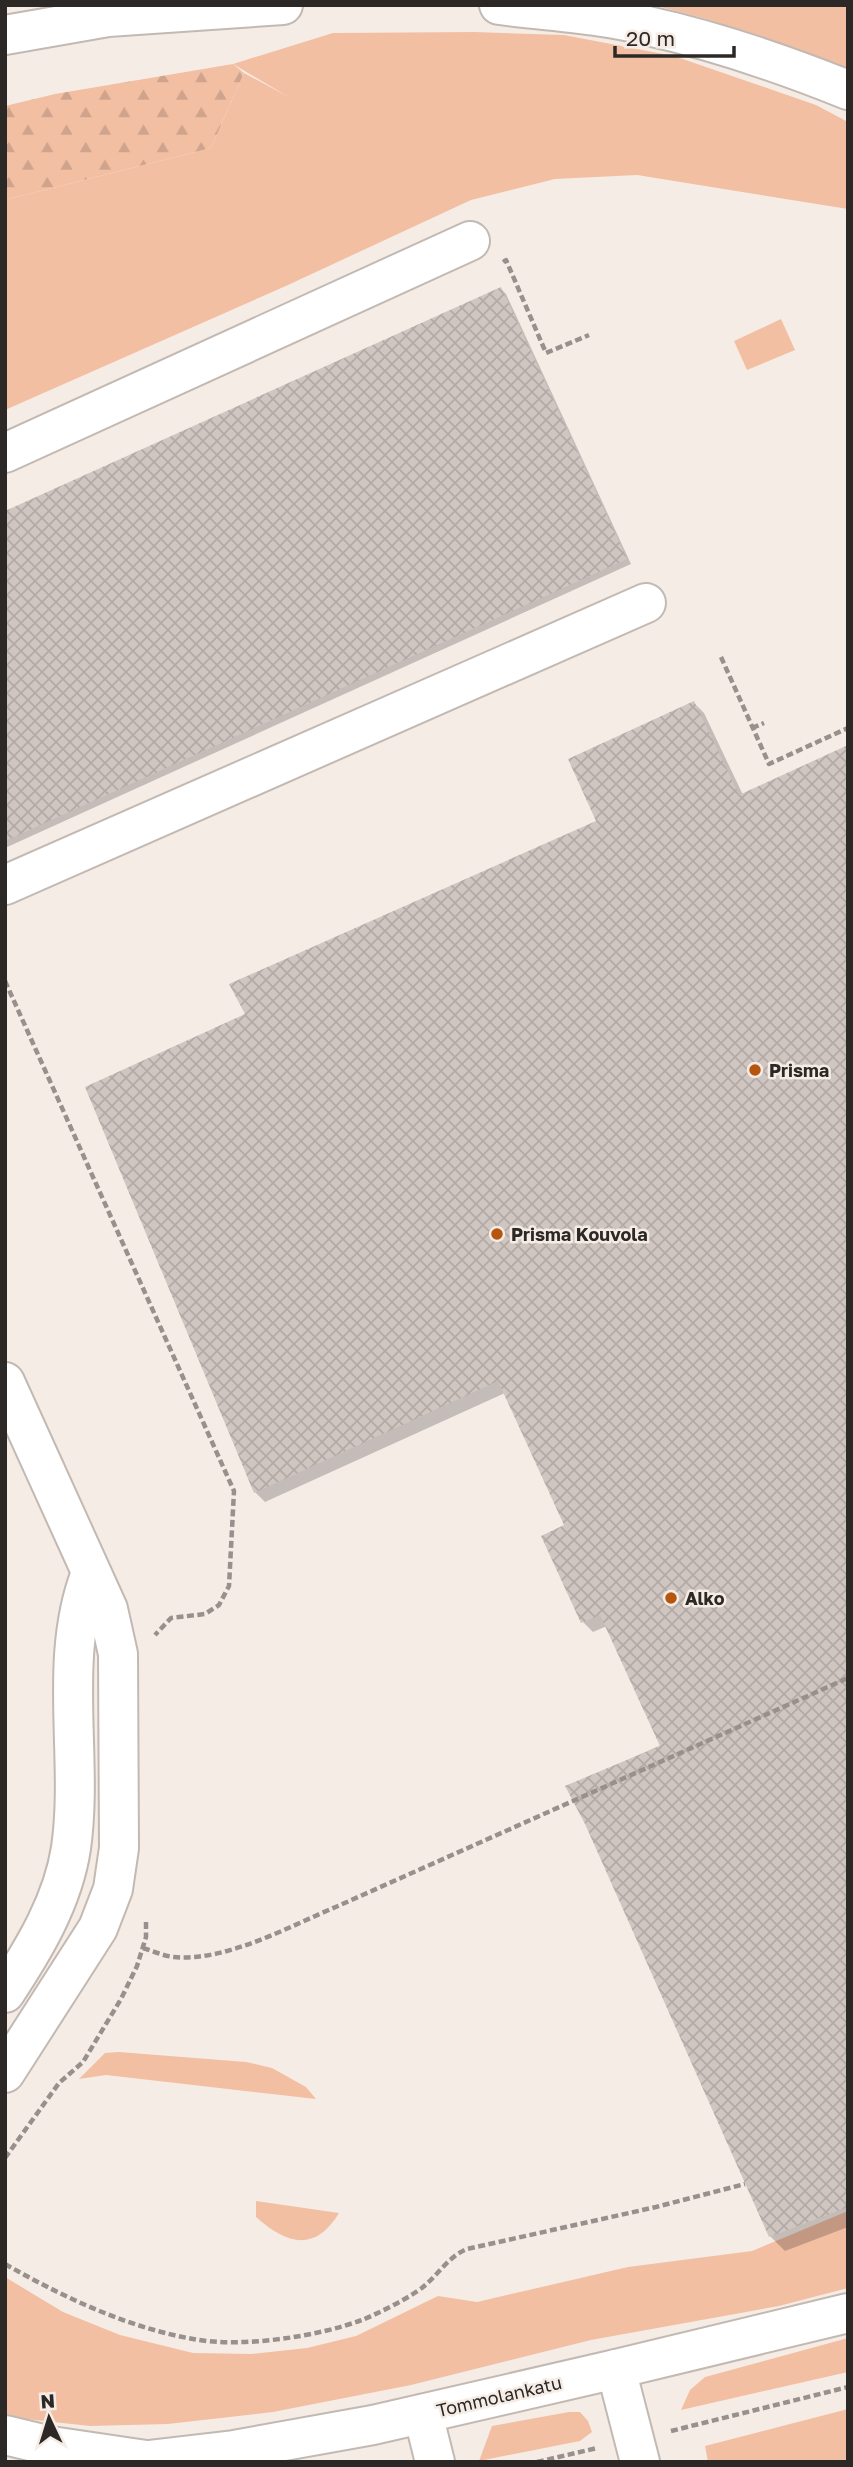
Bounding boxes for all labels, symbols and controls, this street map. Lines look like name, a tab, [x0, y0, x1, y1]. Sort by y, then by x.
scale bar	[615, 14, 734, 58]
text: 20 m	[626, 25, 675, 51]
place label: Prisma	[769, 1059, 829, 1081]
marker: Prisma	[747, 1062, 763, 1078]
place label: Prisma Kouvola	[511, 1223, 648, 1245]
marker: Prisma Kouvola	[489, 1226, 505, 1242]
place label: Alko	[685, 1587, 725, 1609]
marker: Alko	[663, 1590, 679, 1606]
street label: Tommolankatu	[434, 2371, 564, 2421]
north arrow	[14, 2383, 84, 2453]
text: N	[40, 2389, 56, 2413]

